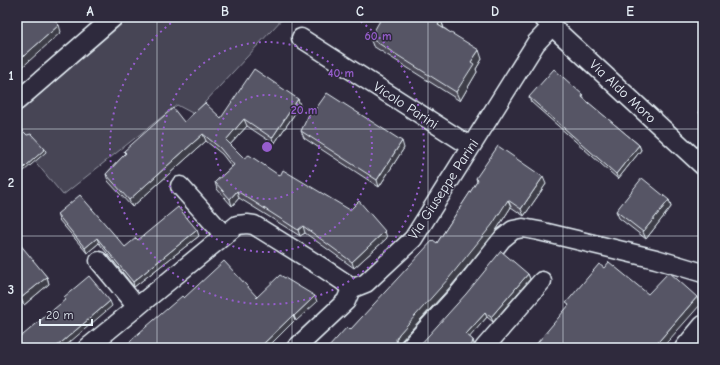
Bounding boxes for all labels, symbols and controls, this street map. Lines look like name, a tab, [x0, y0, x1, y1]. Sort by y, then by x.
text: A	[86, 4, 94, 19]
text: B	[221, 4, 229, 19]
text: C	[356, 4, 364, 19]
text: D	[491, 4, 499, 19]
text: E	[626, 4, 634, 19]
text: 60 m	[365, 29, 391, 43]
street label: Via Aldo Moro	[586, 56, 660, 127]
text: 40 m	[328, 66, 354, 80]
text: 1	[8, 68, 14, 83]
street label: Vicolo Parini	[370, 78, 441, 133]
text: 20 m	[291, 103, 317, 117]
street label: Via Giuseppe Parini	[405, 136, 482, 243]
centre of rings	[260, 140, 274, 154]
text: 2	[8, 175, 14, 190]
text: 3	[8, 282, 14, 297]
scale bar	[40, 301, 92, 327]
text: 20 m	[46, 308, 74, 322]

